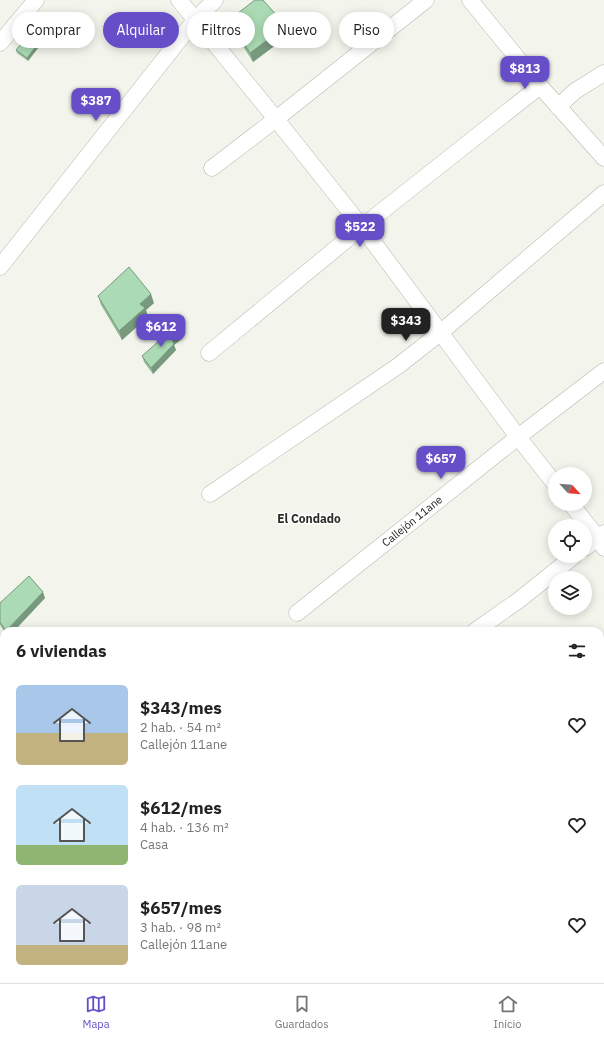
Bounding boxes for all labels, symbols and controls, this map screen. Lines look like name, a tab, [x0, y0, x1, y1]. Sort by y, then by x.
chip: Comprar	[12, 12, 95, 48]
chip: Alquilar	[103, 12, 179, 48]
chip: Filtros	[187, 12, 255, 48]
chip: Nuevo	[263, 12, 331, 48]
chip: Piso	[339, 12, 394, 48]
pin: $813	[501, 56, 549, 90]
text: $813	[509, 60, 541, 77]
pin: $387	[72, 88, 120, 122]
text: $387	[80, 92, 112, 109]
pin: $522	[336, 214, 384, 248]
text: $522	[344, 218, 376, 235]
pin: $343	[382, 308, 430, 342]
text: $343	[390, 312, 422, 329]
pin: $612	[137, 314, 185, 348]
text: $612	[145, 318, 177, 335]
pin: $657	[417, 446, 465, 480]
text: $657	[425, 450, 457, 467]
north arrow	[548, 467, 592, 511]
map controls	[548, 467, 592, 615]
street label: Callejón 11ane	[379, 492, 445, 550]
district label: El Condado	[277, 511, 341, 526]
button: locate	[548, 519, 592, 563]
button: layers	[548, 571, 592, 615]
text: 6 viviendas	[16, 640, 107, 662]
icon: filters	[566, 640, 588, 662]
text: $343/mes	[140, 697, 222, 719]
icon: home	[48, 701, 96, 749]
icon: heart	[566, 714, 588, 736]
text: 2 hab. · 54 m²	[140, 719, 221, 736]
text: Callejón 11ane	[140, 736, 227, 753]
text: $612/mes	[140, 797, 222, 819]
icon: home	[48, 801, 96, 849]
icon: heart	[566, 814, 588, 836]
text: 4 hab. · 136 m²	[140, 819, 229, 836]
text: Casa	[140, 836, 168, 853]
text: $657/mes	[140, 897, 222, 919]
icon: home	[48, 901, 96, 949]
icon: heart	[566, 914, 588, 936]
text: 3 hab. · 98 m²	[140, 919, 221, 936]
text: Callejón 11ane	[140, 936, 227, 953]
tab: Mapa	[83, 993, 110, 1031]
tab: Guardados	[275, 993, 329, 1031]
tab: Inicio	[494, 993, 521, 1031]

